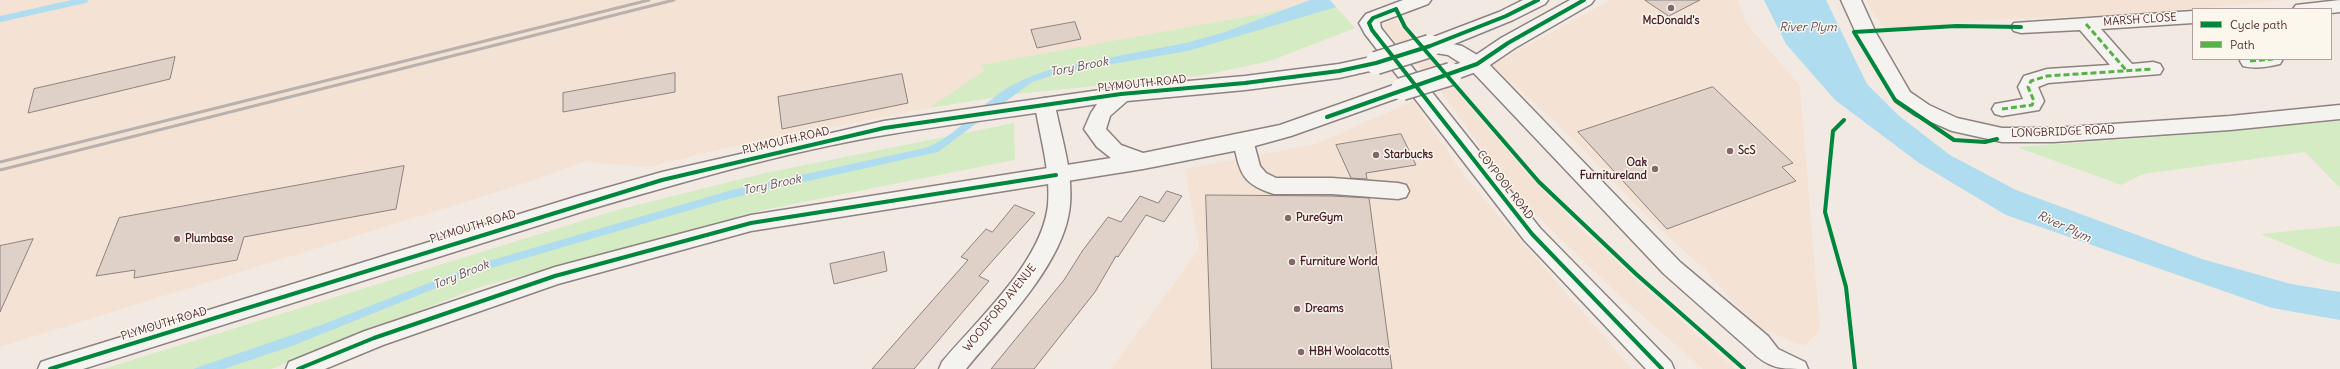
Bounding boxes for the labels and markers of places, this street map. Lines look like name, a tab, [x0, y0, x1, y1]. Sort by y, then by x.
marker: McDonald's	[1666, 3, 1676, 13]
place label: McDonald's	[1643, 14, 1699, 28]
place label: ScS	[1738, 144, 1756, 158]
marker: ScS	[1725, 146, 1735, 156]
place label: Starbucks	[1384, 148, 1433, 162]
marker: Starbucks	[1371, 150, 1381, 160]
place label: Oak Furnitureland	[1580, 156, 1647, 182]
marker: Oak Furnitureland	[1650, 164, 1660, 174]
place label: PureGym	[1296, 211, 1343, 225]
marker: PureGym	[1283, 213, 1293, 223]
place label: Plumbase	[185, 232, 233, 246]
marker: Plumbase	[172, 234, 182, 244]
place label: Furniture World	[1300, 255, 1378, 269]
marker: Furniture World	[1287, 257, 1297, 267]
place label: Dreams	[1305, 302, 1344, 316]
marker: Dreams	[1292, 304, 1302, 314]
place label: HBH Woolacotts	[1309, 345, 1389, 359]
marker: HBH Woolacotts	[1296, 347, 1306, 357]

